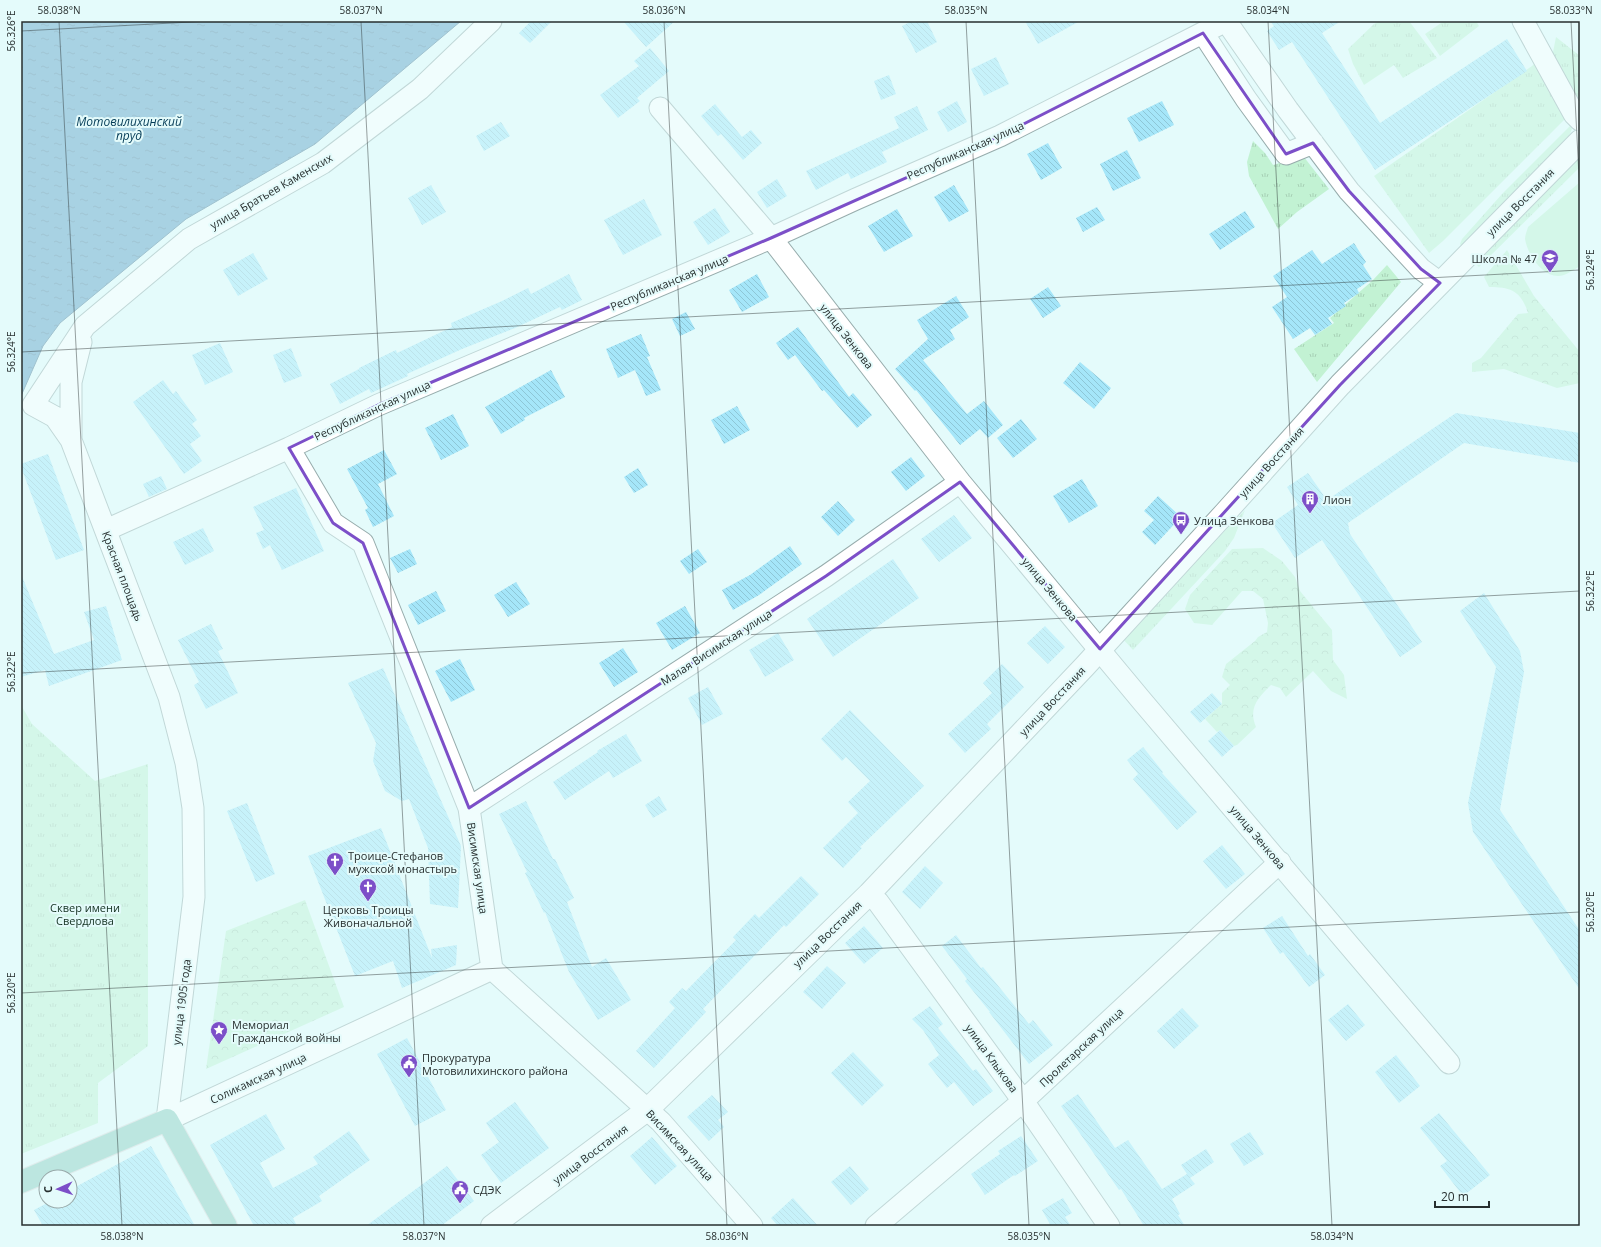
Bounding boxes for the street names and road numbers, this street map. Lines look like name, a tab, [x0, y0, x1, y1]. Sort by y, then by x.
street label: Республиканская улица	[904, 117, 1026, 183]
street label: улица Братьев Каменских	[207, 150, 335, 232]
street label: улица Восстания	[1483, 165, 1557, 239]
street label: Республиканская улица	[608, 250, 730, 314]
street label: улица Зенкова	[817, 300, 877, 372]
street label: Республиканская улица	[311, 376, 433, 444]
street label: улица Восстания	[1235, 423, 1307, 501]
street label: Красная площадь	[99, 529, 147, 623]
street label: улица Зенкова	[1019, 554, 1081, 624]
street label: Малая Висимская улица	[658, 605, 774, 689]
street label: улица Восстания	[1016, 663, 1088, 739]
street label: улица Зенкова	[1227, 802, 1289, 872]
street label: Висимская улица	[464, 821, 492, 915]
street label: улица Восстания	[789, 897, 865, 971]
street label: улица 1905 года	[168, 958, 194, 1046]
street label: Пролетарская улица	[1036, 1004, 1126, 1090]
street label: улица Клыкова	[962, 1021, 1022, 1095]
street label: Соликамская улица	[207, 1049, 309, 1107]
street label: Висимская улица	[643, 1106, 717, 1184]
street label: улица Восстания	[549, 1121, 631, 1187]

